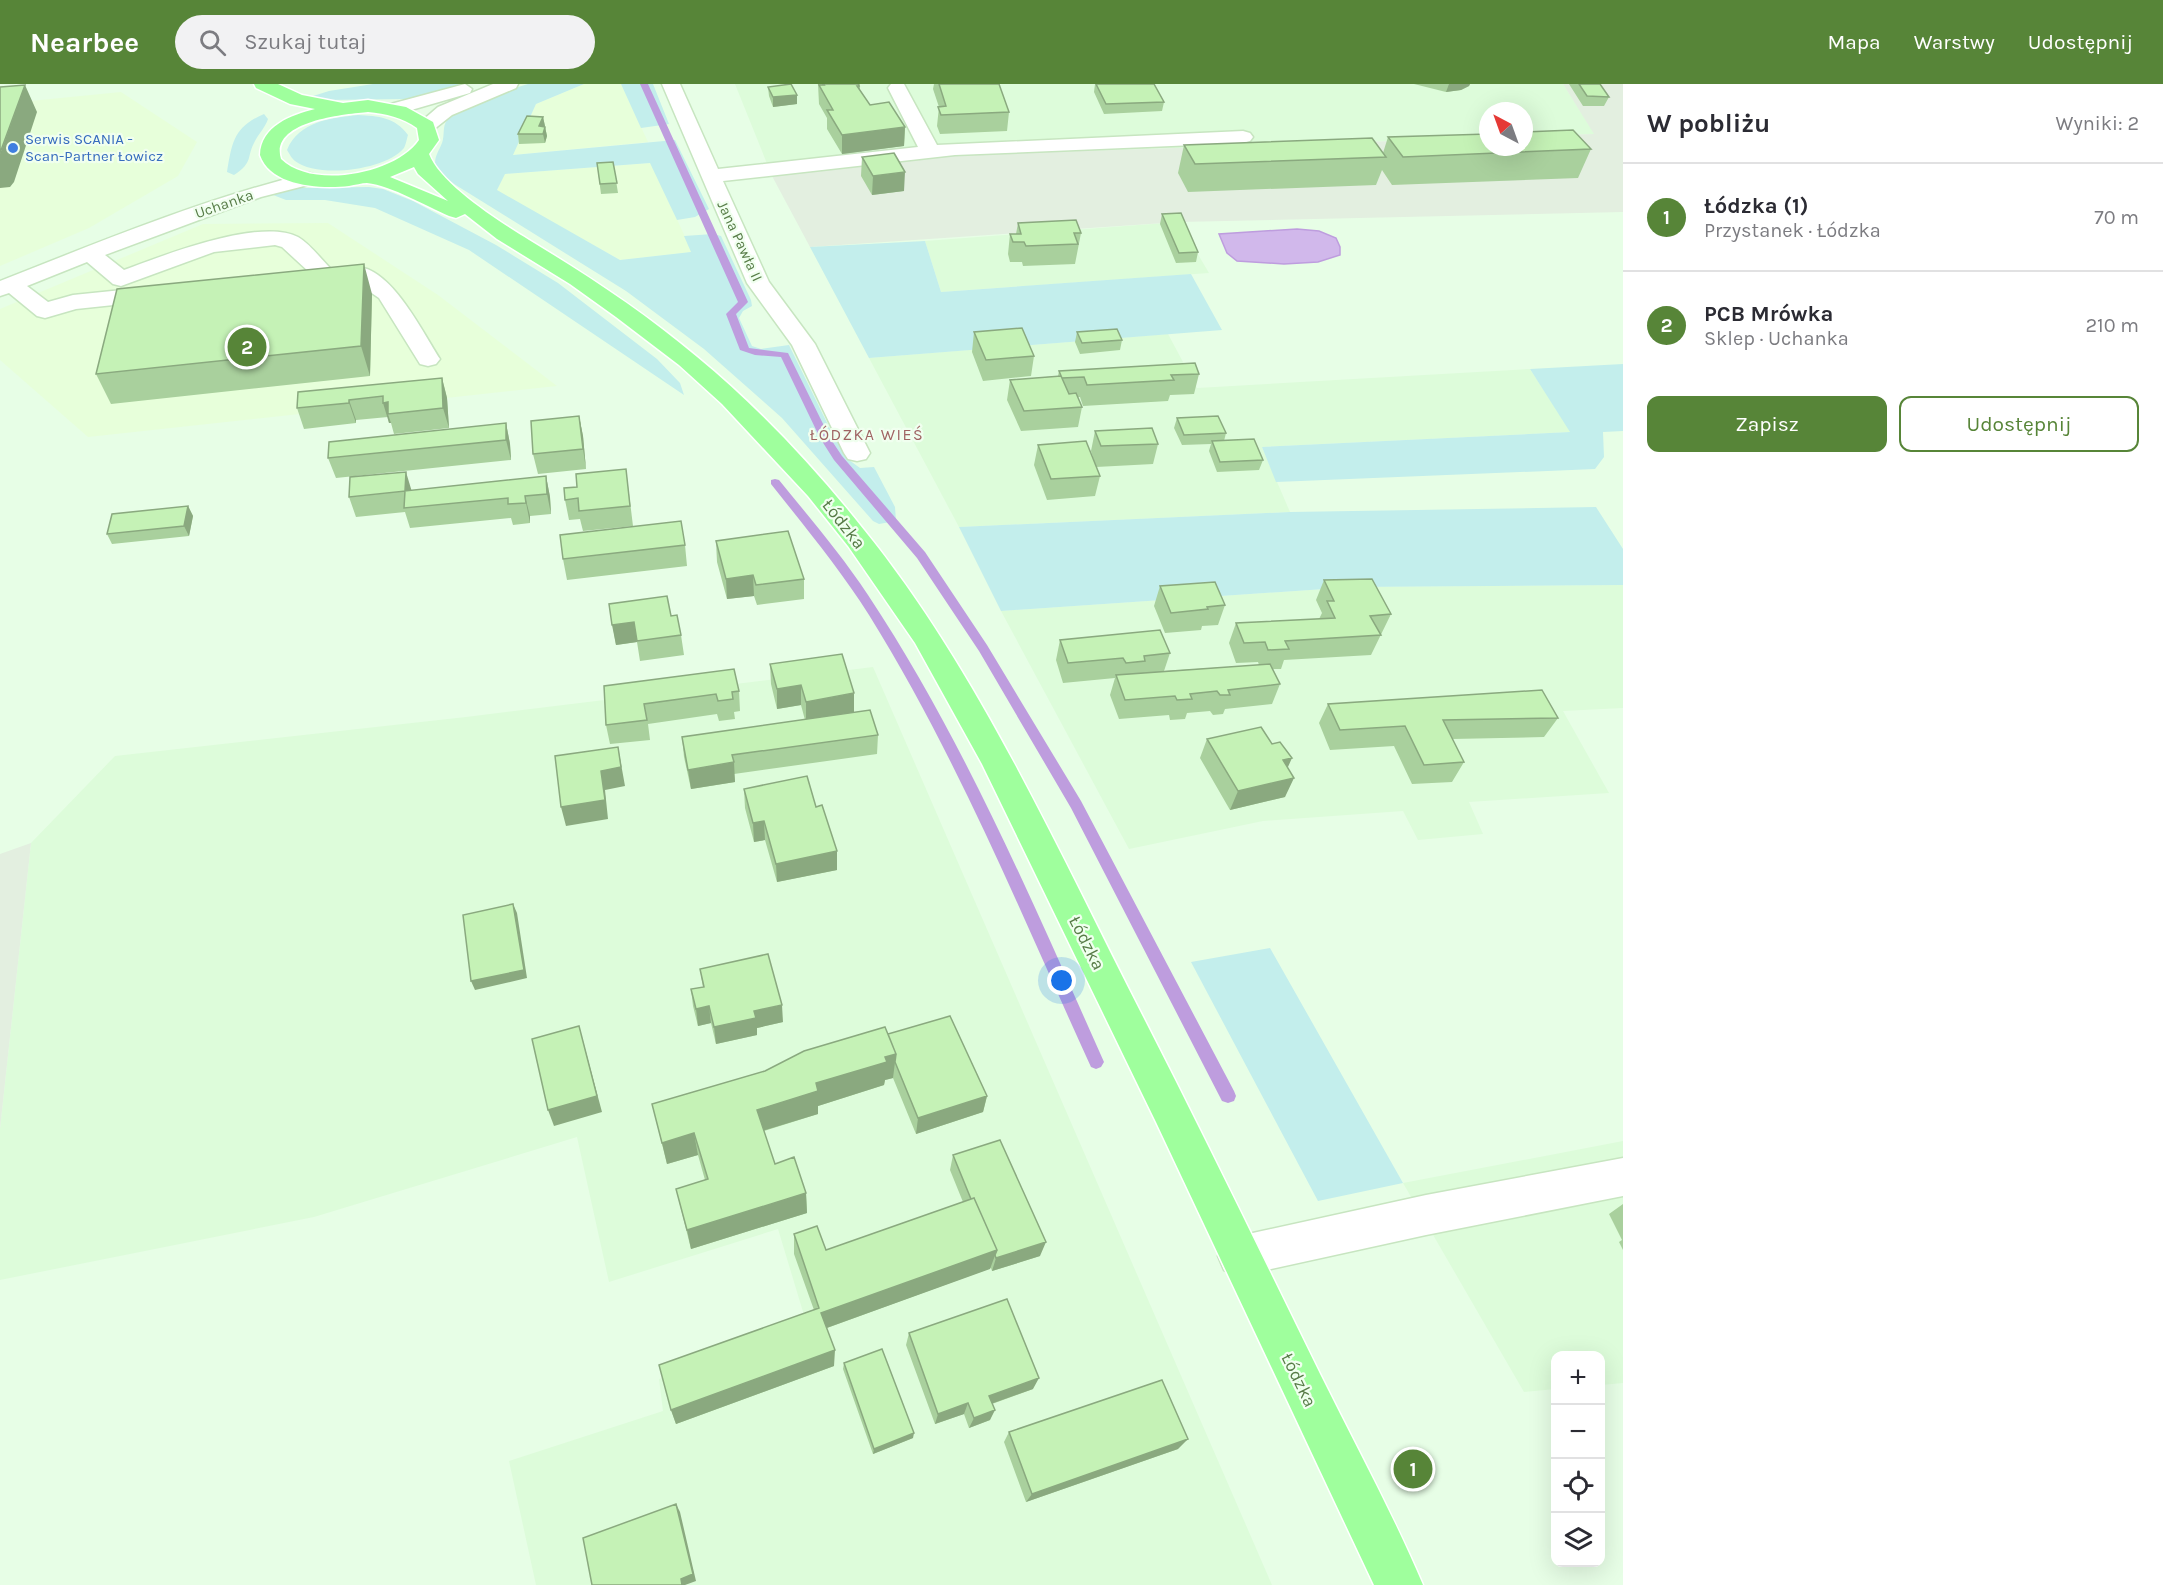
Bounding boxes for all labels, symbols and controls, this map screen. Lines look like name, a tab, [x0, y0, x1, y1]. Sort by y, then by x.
search box	[175, 15, 595, 69]
text: Nearbee	[30, 26, 139, 59]
icon: search	[196, 26, 229, 59]
text: Szukaj tutaj	[244, 29, 367, 55]
text: Mapa	[1827, 30, 1881, 54]
text: Warstwy	[1914, 30, 1995, 54]
text: Udostępnij	[2028, 30, 2133, 54]
north arrow	[1479, 102, 1533, 156]
text: W pobliżu	[1647, 108, 1770, 139]
text: Wyniki: 2	[2056, 112, 2139, 135]
place label: Serwis SCANIA - Scan-Partner Łowicz	[25, 130, 163, 165]
marker: Serwis SCANIA - Scan-Partner Łowicz	[6, 141, 20, 155]
street label: Uchanka	[192, 186, 256, 222]
text: Łódzka (1)	[1704, 193, 1809, 219]
street label: Jana Pawła II	[713, 198, 767, 284]
text: 1	[1663, 206, 1670, 229]
text: 70 m	[2094, 206, 2139, 229]
text: Przystanek · Łódzka	[1704, 219, 1881, 242]
text: PCB Mrówka	[1704, 301, 1833, 327]
text: 2	[1660, 314, 1673, 337]
text: 210 m	[2085, 314, 2139, 337]
pin: 2	[228, 324, 266, 370]
text: Sklep · Uchanka	[1704, 327, 1849, 350]
button: Zapisz	[1647, 396, 1887, 452]
button: Udostępnij	[1899, 396, 2139, 452]
district label: ŁÓDZKA WIEŚ	[810, 425, 924, 444]
street label: Łódzka	[818, 495, 870, 553]
street label: Łódzka	[1064, 912, 1110, 974]
your location	[1047, 966, 1076, 995]
street label: Łódzka	[1277, 1349, 1321, 1411]
map controls	[1551, 1351, 1605, 1567]
button: +	[1551, 1351, 1605, 1405]
button: −	[1551, 1405, 1605, 1459]
pin: 1	[1394, 1446, 1432, 1492]
button: locate	[1551, 1459, 1605, 1513]
button: layers	[1551, 1513, 1605, 1567]

